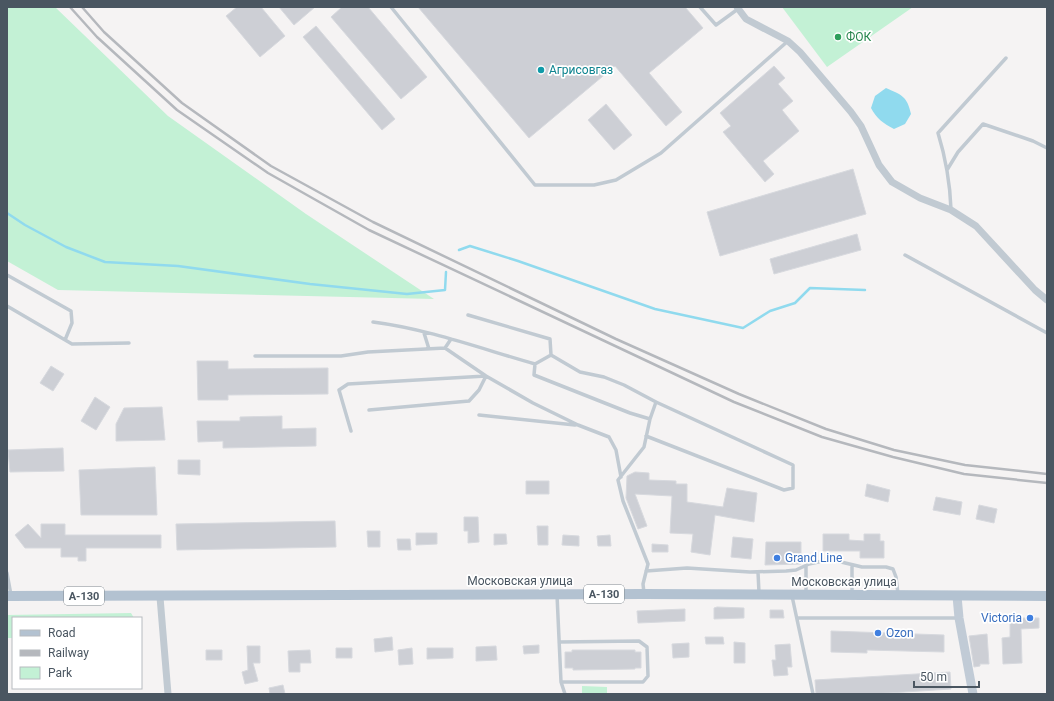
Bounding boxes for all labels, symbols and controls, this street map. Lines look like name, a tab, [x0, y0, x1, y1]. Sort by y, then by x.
place label: ФОК	[846, 30, 872, 44]
marker: ФОК	[833, 32, 843, 42]
place label: Агрисовгаз	[549, 63, 613, 77]
marker: Агрисовгаз	[536, 65, 546, 75]
place label: Grand Line	[785, 551, 842, 565]
marker: Grand Line	[772, 553, 782, 563]
street label: Московская улица	[467, 574, 573, 588]
street label: Московская улица	[791, 575, 897, 589]
road number: А-130	[584, 585, 624, 603]
road number: А-130	[64, 587, 104, 605]
place label: Victoria	[981, 611, 1022, 625]
marker: Victoria	[1025, 613, 1035, 623]
legend	[12, 617, 142, 689]
text: Road	[48, 626, 76, 640]
place label: Ozon	[886, 626, 914, 640]
marker: Ozon	[873, 628, 883, 638]
text: Railway	[48, 646, 89, 660]
scale bar	[914, 663, 979, 689]
text: Park	[48, 666, 73, 680]
text: 50 m	[920, 670, 947, 684]

